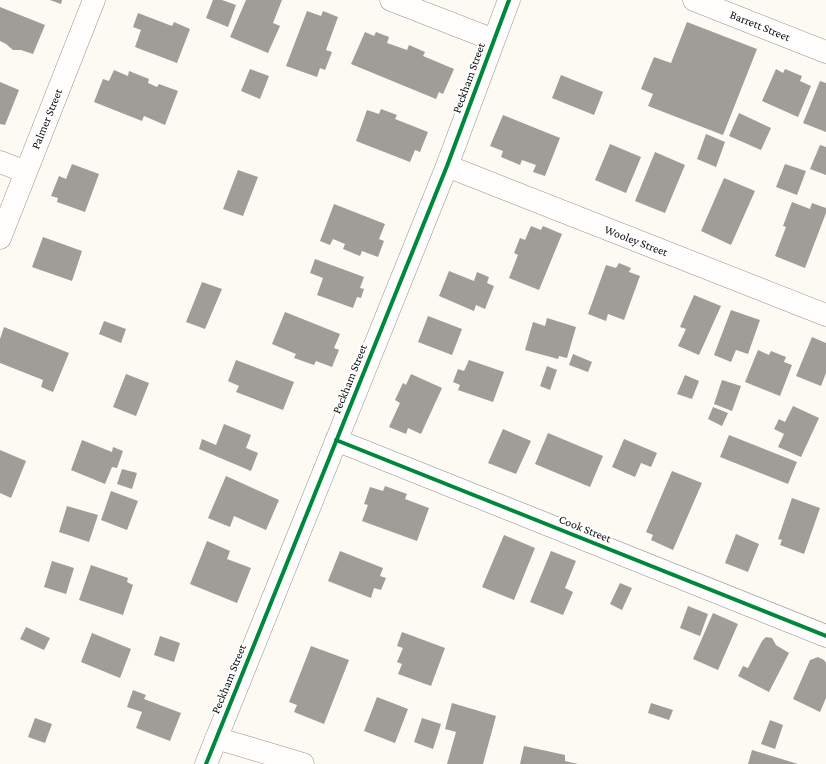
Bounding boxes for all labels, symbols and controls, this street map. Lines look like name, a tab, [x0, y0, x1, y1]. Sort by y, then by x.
street label: Barrett Street	[728, 7, 792, 45]
street label: Peckham Street	[450, 41, 488, 115]
street label: Palmer Street	[28, 87, 66, 151]
street label: Wooley Street	[602, 222, 670, 260]
street label: Peckham Street	[330, 342, 370, 416]
street label: Cook Street	[557, 512, 613, 546]
street label: Peckham Street	[209, 642, 249, 716]

